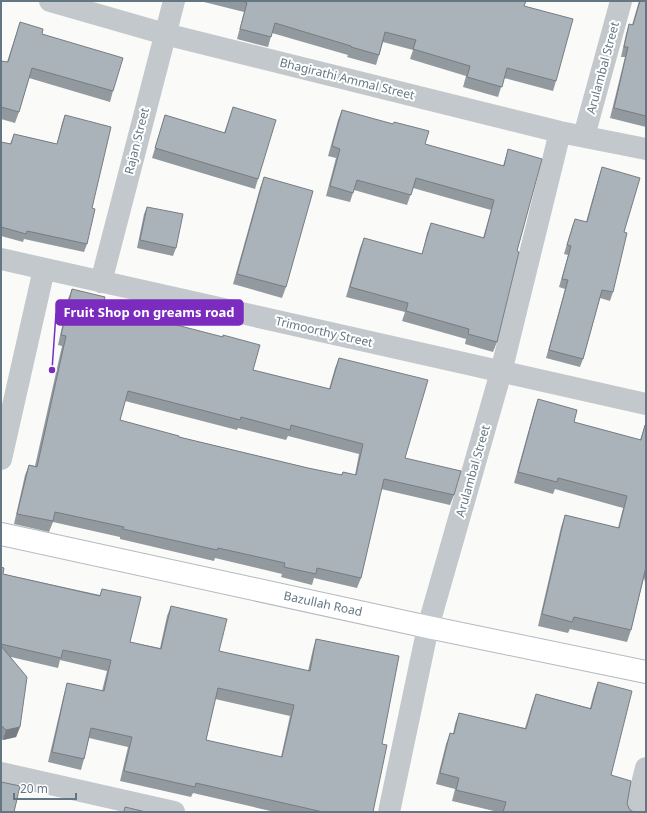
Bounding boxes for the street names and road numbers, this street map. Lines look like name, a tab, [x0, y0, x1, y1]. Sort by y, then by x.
street label: Arulambal Street	[582, 19, 623, 116]
street label: Bhagirathi Ammal Street	[278, 54, 417, 104]
street label: Rajan Street	[120, 105, 153, 176]
street label: Trimoorthy Street	[274, 312, 375, 351]
street label: Arulambal Street	[451, 422, 494, 519]
street label: Bazullah Road	[282, 587, 364, 620]

